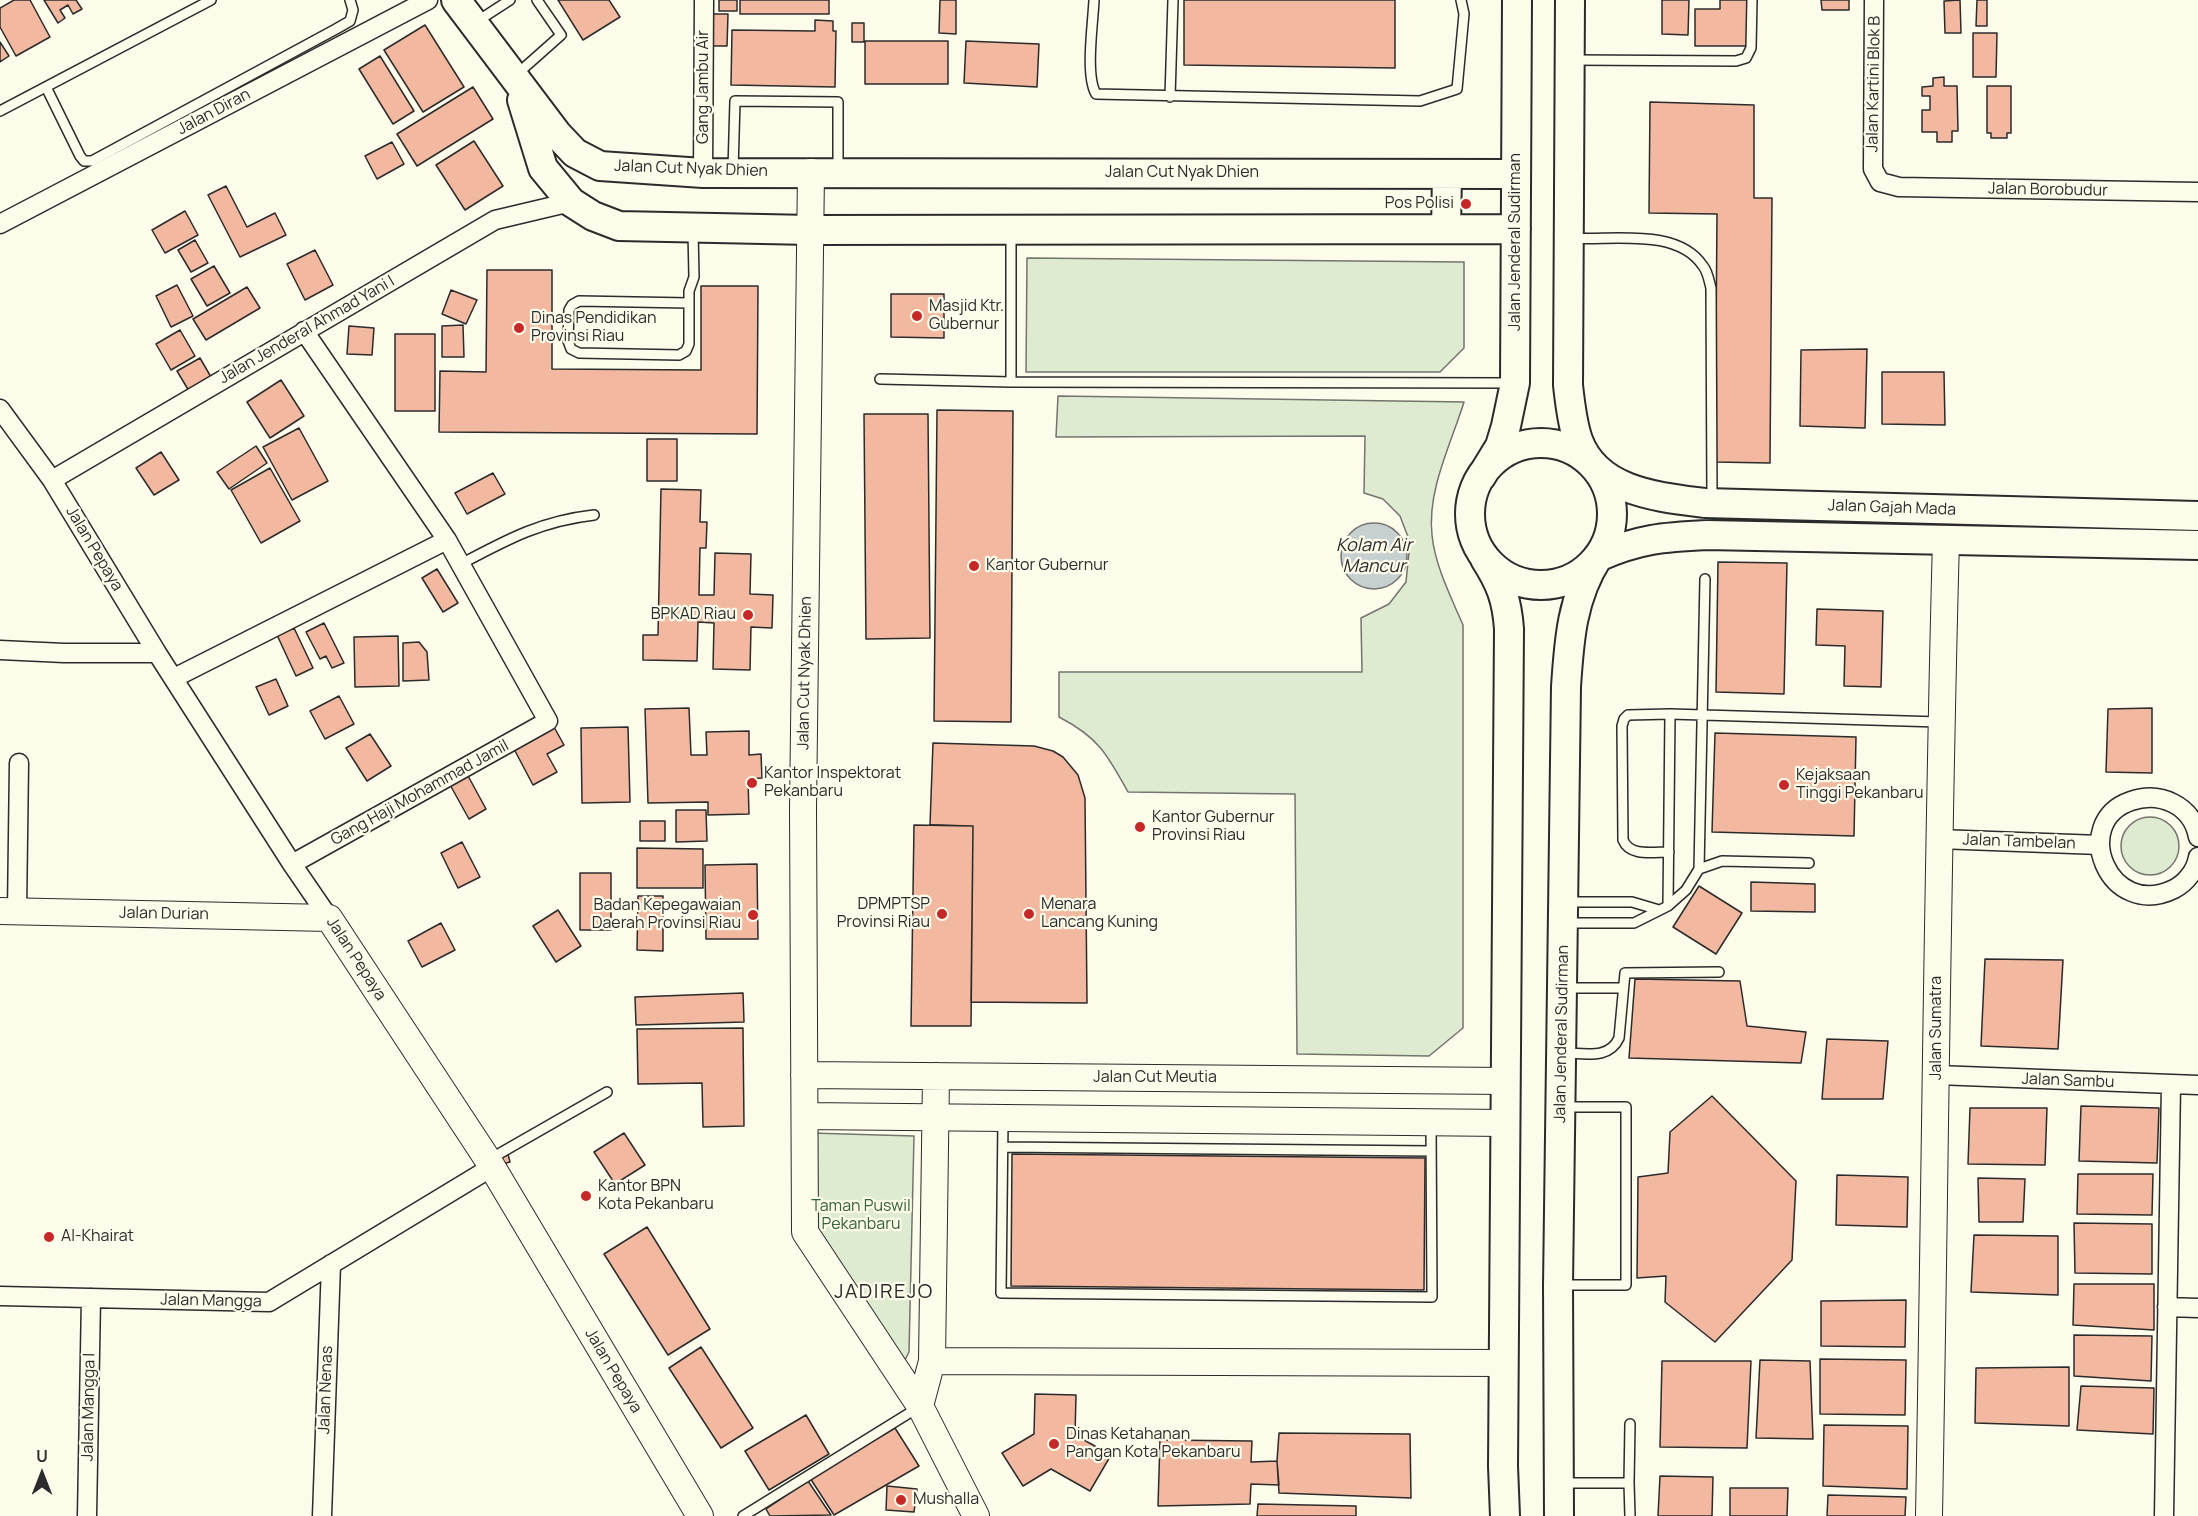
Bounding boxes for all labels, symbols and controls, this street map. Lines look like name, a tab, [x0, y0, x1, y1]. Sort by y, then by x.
street label: Jalan Kartini Blok B	[1863, 16, 1885, 152]
street label: Gang Jambu Air	[694, 30, 714, 144]
street label: Jalan Diran	[174, 85, 254, 139]
street label: Jalan Jenderal Sudirman	[1506, 153, 1526, 331]
street label: Jalan Cut Nyak Dhien	[614, 157, 768, 181]
street label: Jalan Cut Nyak Dhien	[1105, 163, 1259, 183]
street label: Jalan Borobudur	[1988, 179, 2108, 201]
place label: Pos Polisi	[1385, 194, 1454, 214]
marker: Pos Polisi	[1459, 197, 1473, 211]
street label: Jalan Jenderal Ahmad Yani I	[216, 272, 398, 388]
place label: Masjid Ktr. Gubernur	[929, 297, 1004, 335]
place label: Dinas Pendidikan Provinsi Riau	[531, 309, 656, 347]
marker: Masjid Ktr. Gubernur	[910, 309, 924, 323]
marker: Dinas Pendidikan Provinsi Riau	[512, 321, 526, 335]
street label: Jalan Gajah Mada	[1828, 496, 1956, 520]
street label: Jalan Pepaya	[61, 503, 127, 595]
water label: Kolam Air Mancur	[1336, 535, 1412, 578]
place label: Kantor Gubernur	[986, 556, 1109, 576]
marker: Kantor Gubernur	[967, 559, 981, 573]
street label: Jalan Cut Nyak Dhien	[794, 596, 816, 750]
place label: BPKAD Riau	[651, 605, 736, 625]
marker: BPKAD Riau	[741, 608, 755, 622]
street label: Gang Haji Mohammad Jamil	[328, 736, 512, 850]
place label: Kantor Inspektorat Pekanbaru	[764, 764, 901, 802]
place label: Kejaksaan Tinggi Pekanbaru	[1796, 766, 1924, 804]
marker: Kantor Inspektorat Pekanbaru	[745, 776, 759, 790]
marker: Kejaksaan Tinggi Pekanbaru	[1777, 778, 1791, 792]
place label: Kantor Gubernur Provinsi Riau	[1152, 808, 1275, 846]
marker: Kantor Gubernur Provinsi Riau	[1133, 820, 1147, 834]
street label: Jalan Tambelan	[1962, 830, 2076, 854]
place label: DPMPTSP Provinsi Riau	[837, 895, 930, 933]
place label: Menara Lancang Kuning	[1041, 895, 1158, 933]
place label: Badan Kepegawaian Daerah Provinsi Riau	[592, 896, 741, 934]
street label: Jalan Durian	[119, 904, 209, 924]
marker: DPMPTSP Provinsi Riau	[935, 907, 949, 921]
marker: Menara Lancang Kuning	[1022, 907, 1036, 921]
marker: Badan Kepegawaian Daerah Provinsi Riau	[746, 908, 760, 922]
street label: Jalan Pepaya	[322, 914, 390, 1004]
street label: Jalan Jenderal Sudirman	[1551, 945, 1573, 1123]
street label: Jalan Sumatra	[1927, 976, 1947, 1080]
street label: Jalan Cut Meutia	[1093, 1068, 1217, 1088]
street label: Jalan Sambu	[2021, 1070, 2115, 1092]
place label: Kantor BPN Kota Pekanbaru	[598, 1177, 714, 1215]
marker: Kantor BPN Kota Pekanbaru	[579, 1189, 593, 1203]
park label: Taman Puswil Pekanbaru	[811, 1197, 911, 1235]
place label: Al-Khairat	[61, 1227, 134, 1247]
marker: Al-Khairat	[42, 1230, 56, 1244]
district label: JADIREJO	[834, 1280, 934, 1304]
street label: Jalan Mangga	[160, 1291, 262, 1311]
street label: Jalan Pepaya	[580, 1325, 646, 1417]
street label: Jalan Nenas	[315, 1345, 337, 1435]
street label: Jalan Mangga I	[78, 1353, 100, 1461]
place label: Dinas Ketahanan Pangan Kota Pekanbaru	[1066, 1425, 1240, 1463]
marker: Dinas Ketahanan Pangan Kota Pekanbaru	[1047, 1437, 1061, 1451]
north arrow	[12, 1444, 72, 1504]
text: U	[36, 1445, 48, 1467]
place label: Mushalla	[913, 1490, 979, 1510]
marker: Mushalla	[894, 1493, 908, 1507]

